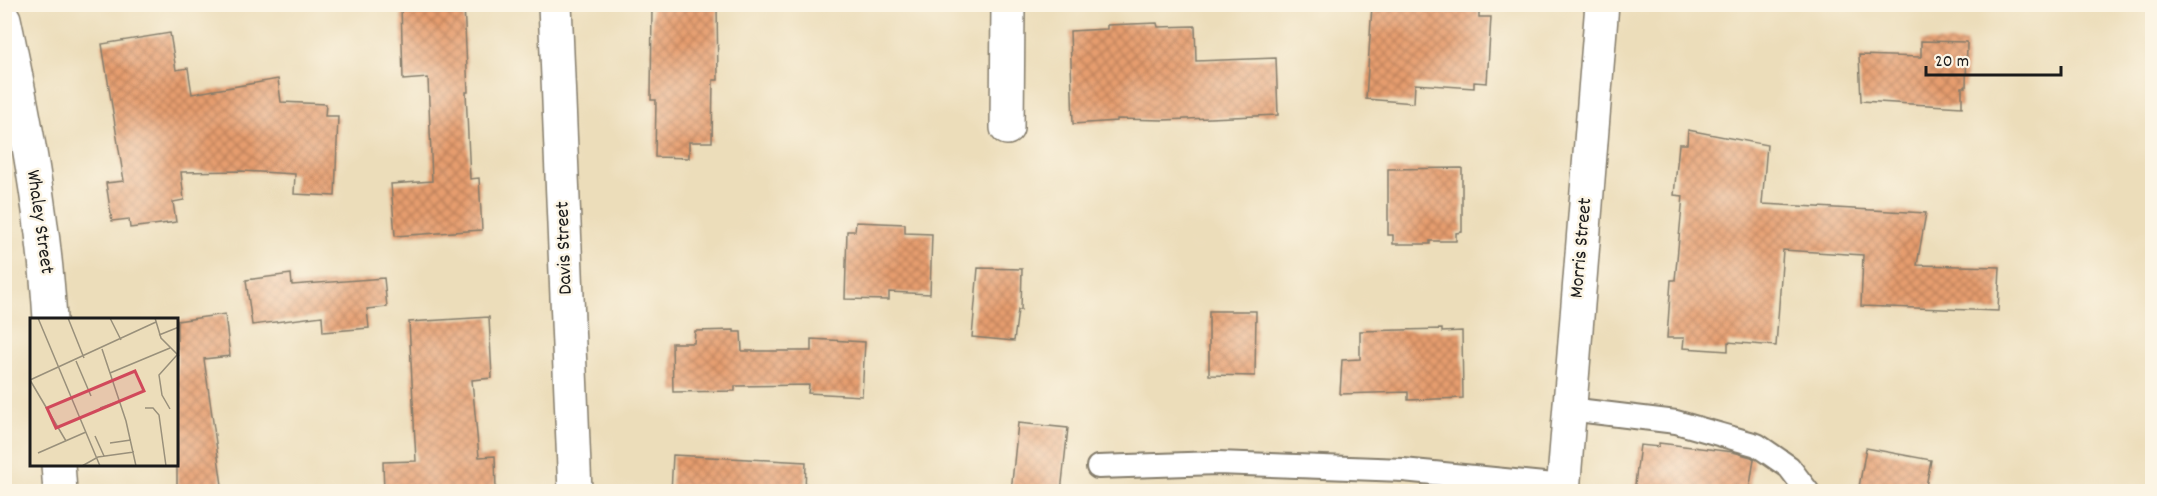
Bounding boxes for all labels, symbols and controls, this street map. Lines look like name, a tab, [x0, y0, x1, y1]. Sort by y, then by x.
scale bar	[1926, 39, 2061, 77]
text: 20 m	[1935, 50, 1969, 75]
street label: Whaley Street	[18, 168, 60, 276]
street label: Morris Street	[1564, 197, 1600, 299]
street label: Davis Street	[549, 201, 581, 295]
inset map	[30, 318, 178, 466]

